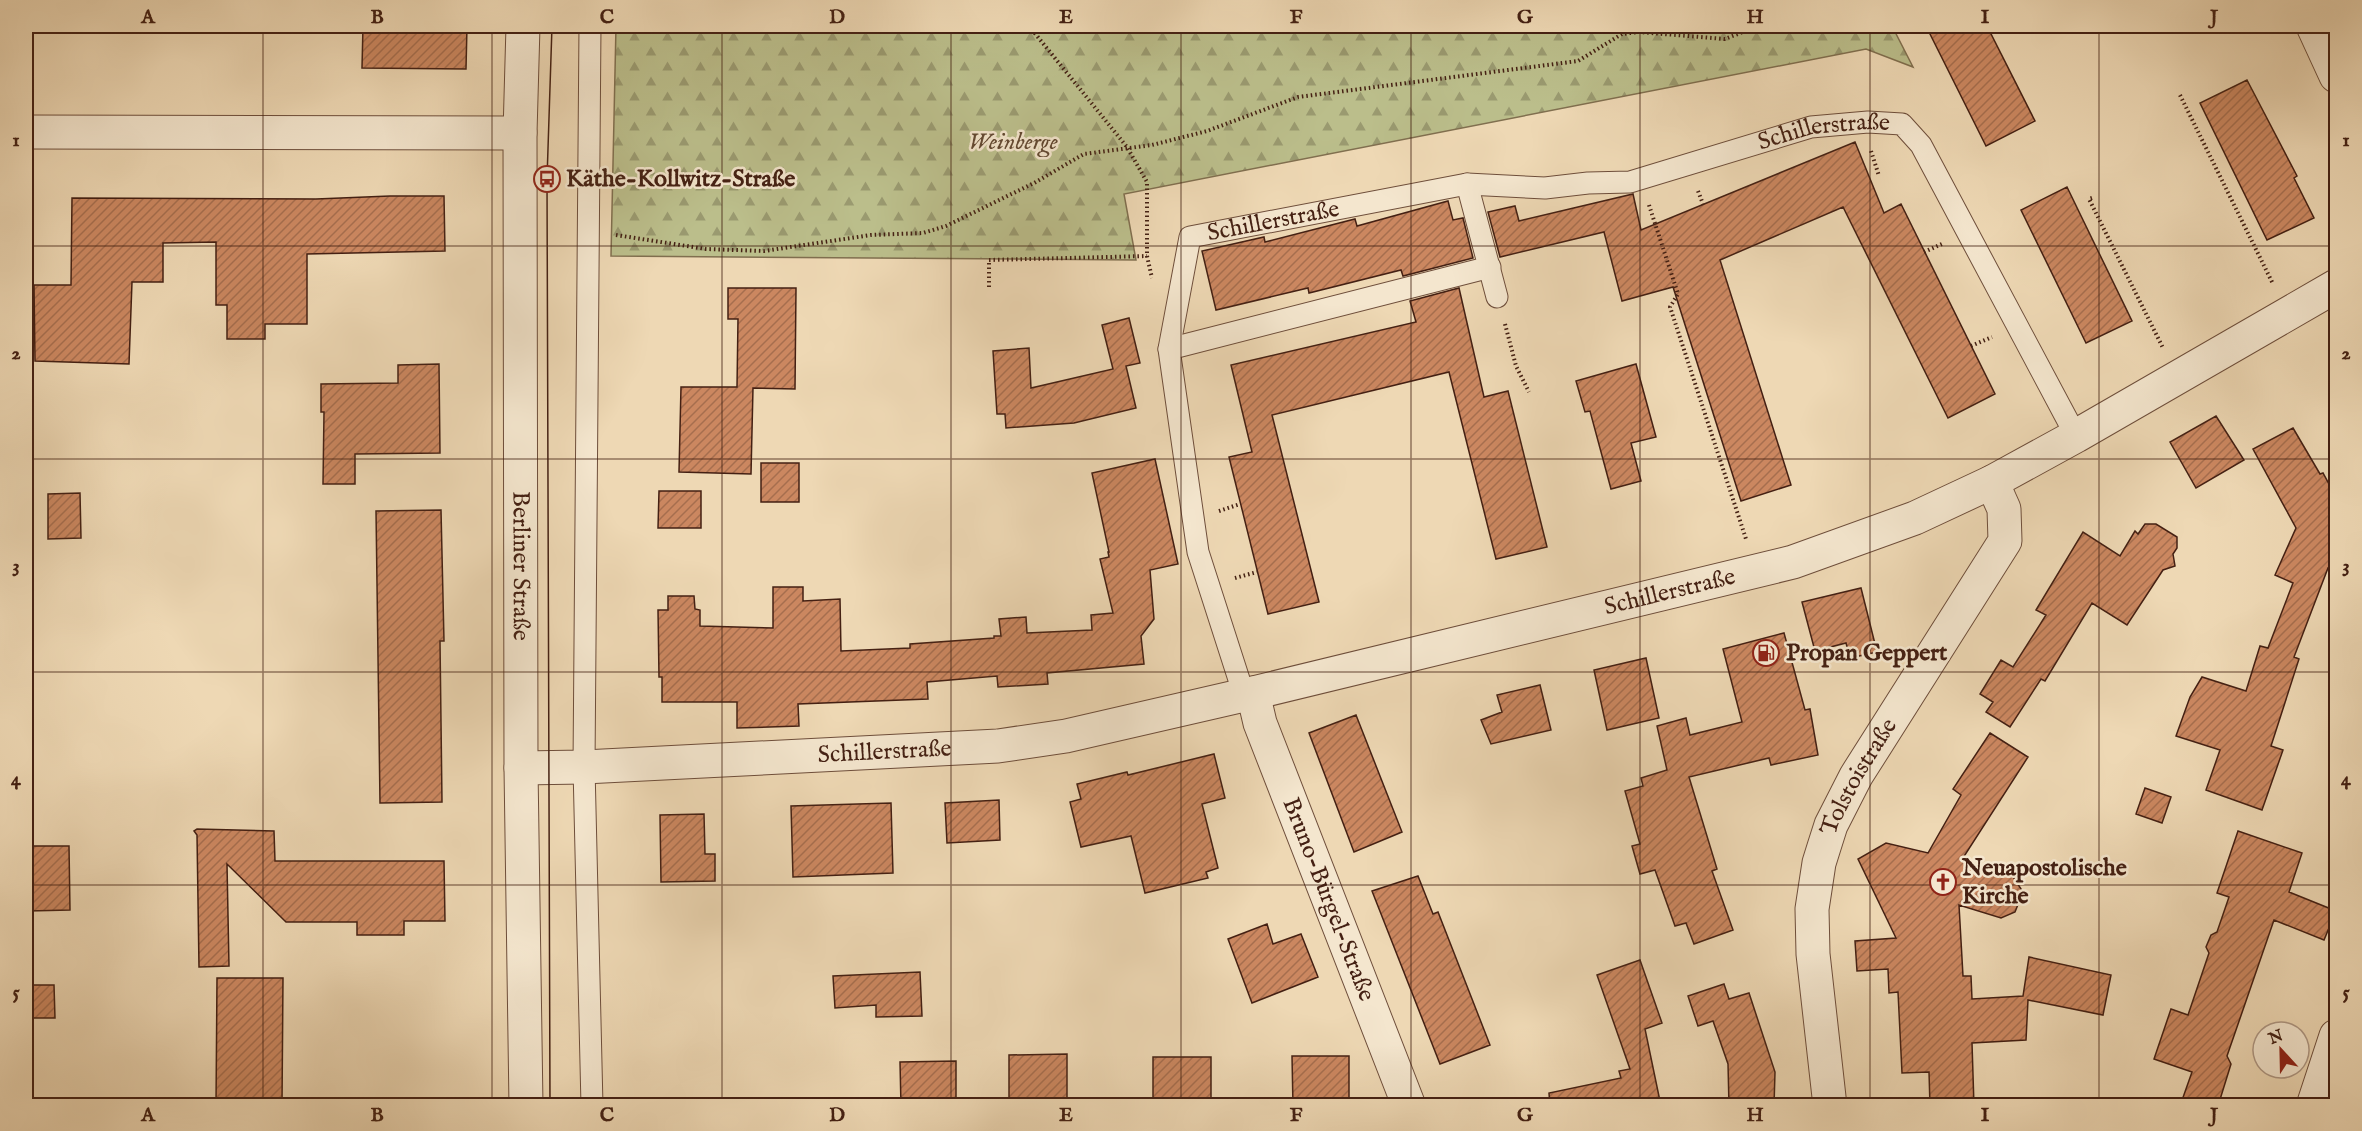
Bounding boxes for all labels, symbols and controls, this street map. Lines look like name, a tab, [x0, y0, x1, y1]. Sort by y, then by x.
text: A	[140, 5, 156, 30]
text: B	[370, 5, 384, 30]
text: C	[600, 5, 614, 30]
text: D	[829, 5, 845, 30]
text: E	[1059, 5, 1073, 30]
text: F	[1290, 5, 1303, 30]
text: G	[1517, 5, 1534, 30]
text: H	[1746, 5, 1764, 30]
text: I	[1981, 5, 1990, 30]
text: J	[2207, 5, 2219, 30]
street label: Schillerstraße	[1754, 106, 1891, 158]
park label: Weinberge	[968, 127, 1058, 158]
text: 1	[12, 128, 20, 153]
text: 1	[2342, 128, 2350, 153]
bus stop icon: Käthe-Kollwitz-Straße	[532, 164, 562, 194]
place label: Käthe-Kollwitz-Straße	[566, 164, 795, 195]
street label: Schillerstraße	[1205, 193, 1342, 249]
text: 2	[11, 341, 21, 366]
text: 2	[2341, 341, 2351, 366]
street label: Berliner Straße	[505, 491, 536, 641]
text: 3	[12, 554, 20, 579]
text: 3	[2342, 554, 2350, 579]
street label: Schillerstraße	[1601, 561, 1739, 623]
fuel station icon: Propan Geppert	[1751, 638, 1781, 668]
place label: Propan Geppert	[1786, 638, 1948, 669]
street label: Tolstoistraße	[1813, 712, 1904, 839]
street label: Schillerstraße	[817, 733, 952, 771]
text: 4	[11, 767, 22, 792]
text: 4	[2341, 767, 2352, 792]
street label: Bruno-Bürgel-Straße	[1275, 793, 1382, 1006]
place label: Neuapostolische Kirche	[1961, 853, 2127, 912]
church icon: Neuapostolische Kirche	[1928, 867, 1958, 897]
text: 5	[12, 980, 20, 1005]
text: 5	[2342, 980, 2350, 1005]
north arrow	[2251, 1020, 2311, 1080]
text: N	[2265, 1026, 2286, 1050]
text: A	[140, 1103, 156, 1128]
text: B	[370, 1103, 384, 1128]
text: C	[600, 1103, 614, 1128]
text: D	[829, 1103, 845, 1128]
text: E	[1059, 1103, 1073, 1128]
text: F	[1290, 1103, 1303, 1128]
text: G	[1517, 1103, 1534, 1128]
text: H	[1746, 1103, 1764, 1128]
text: I	[1981, 1103, 1990, 1128]
text: J	[2207, 1103, 2219, 1128]

